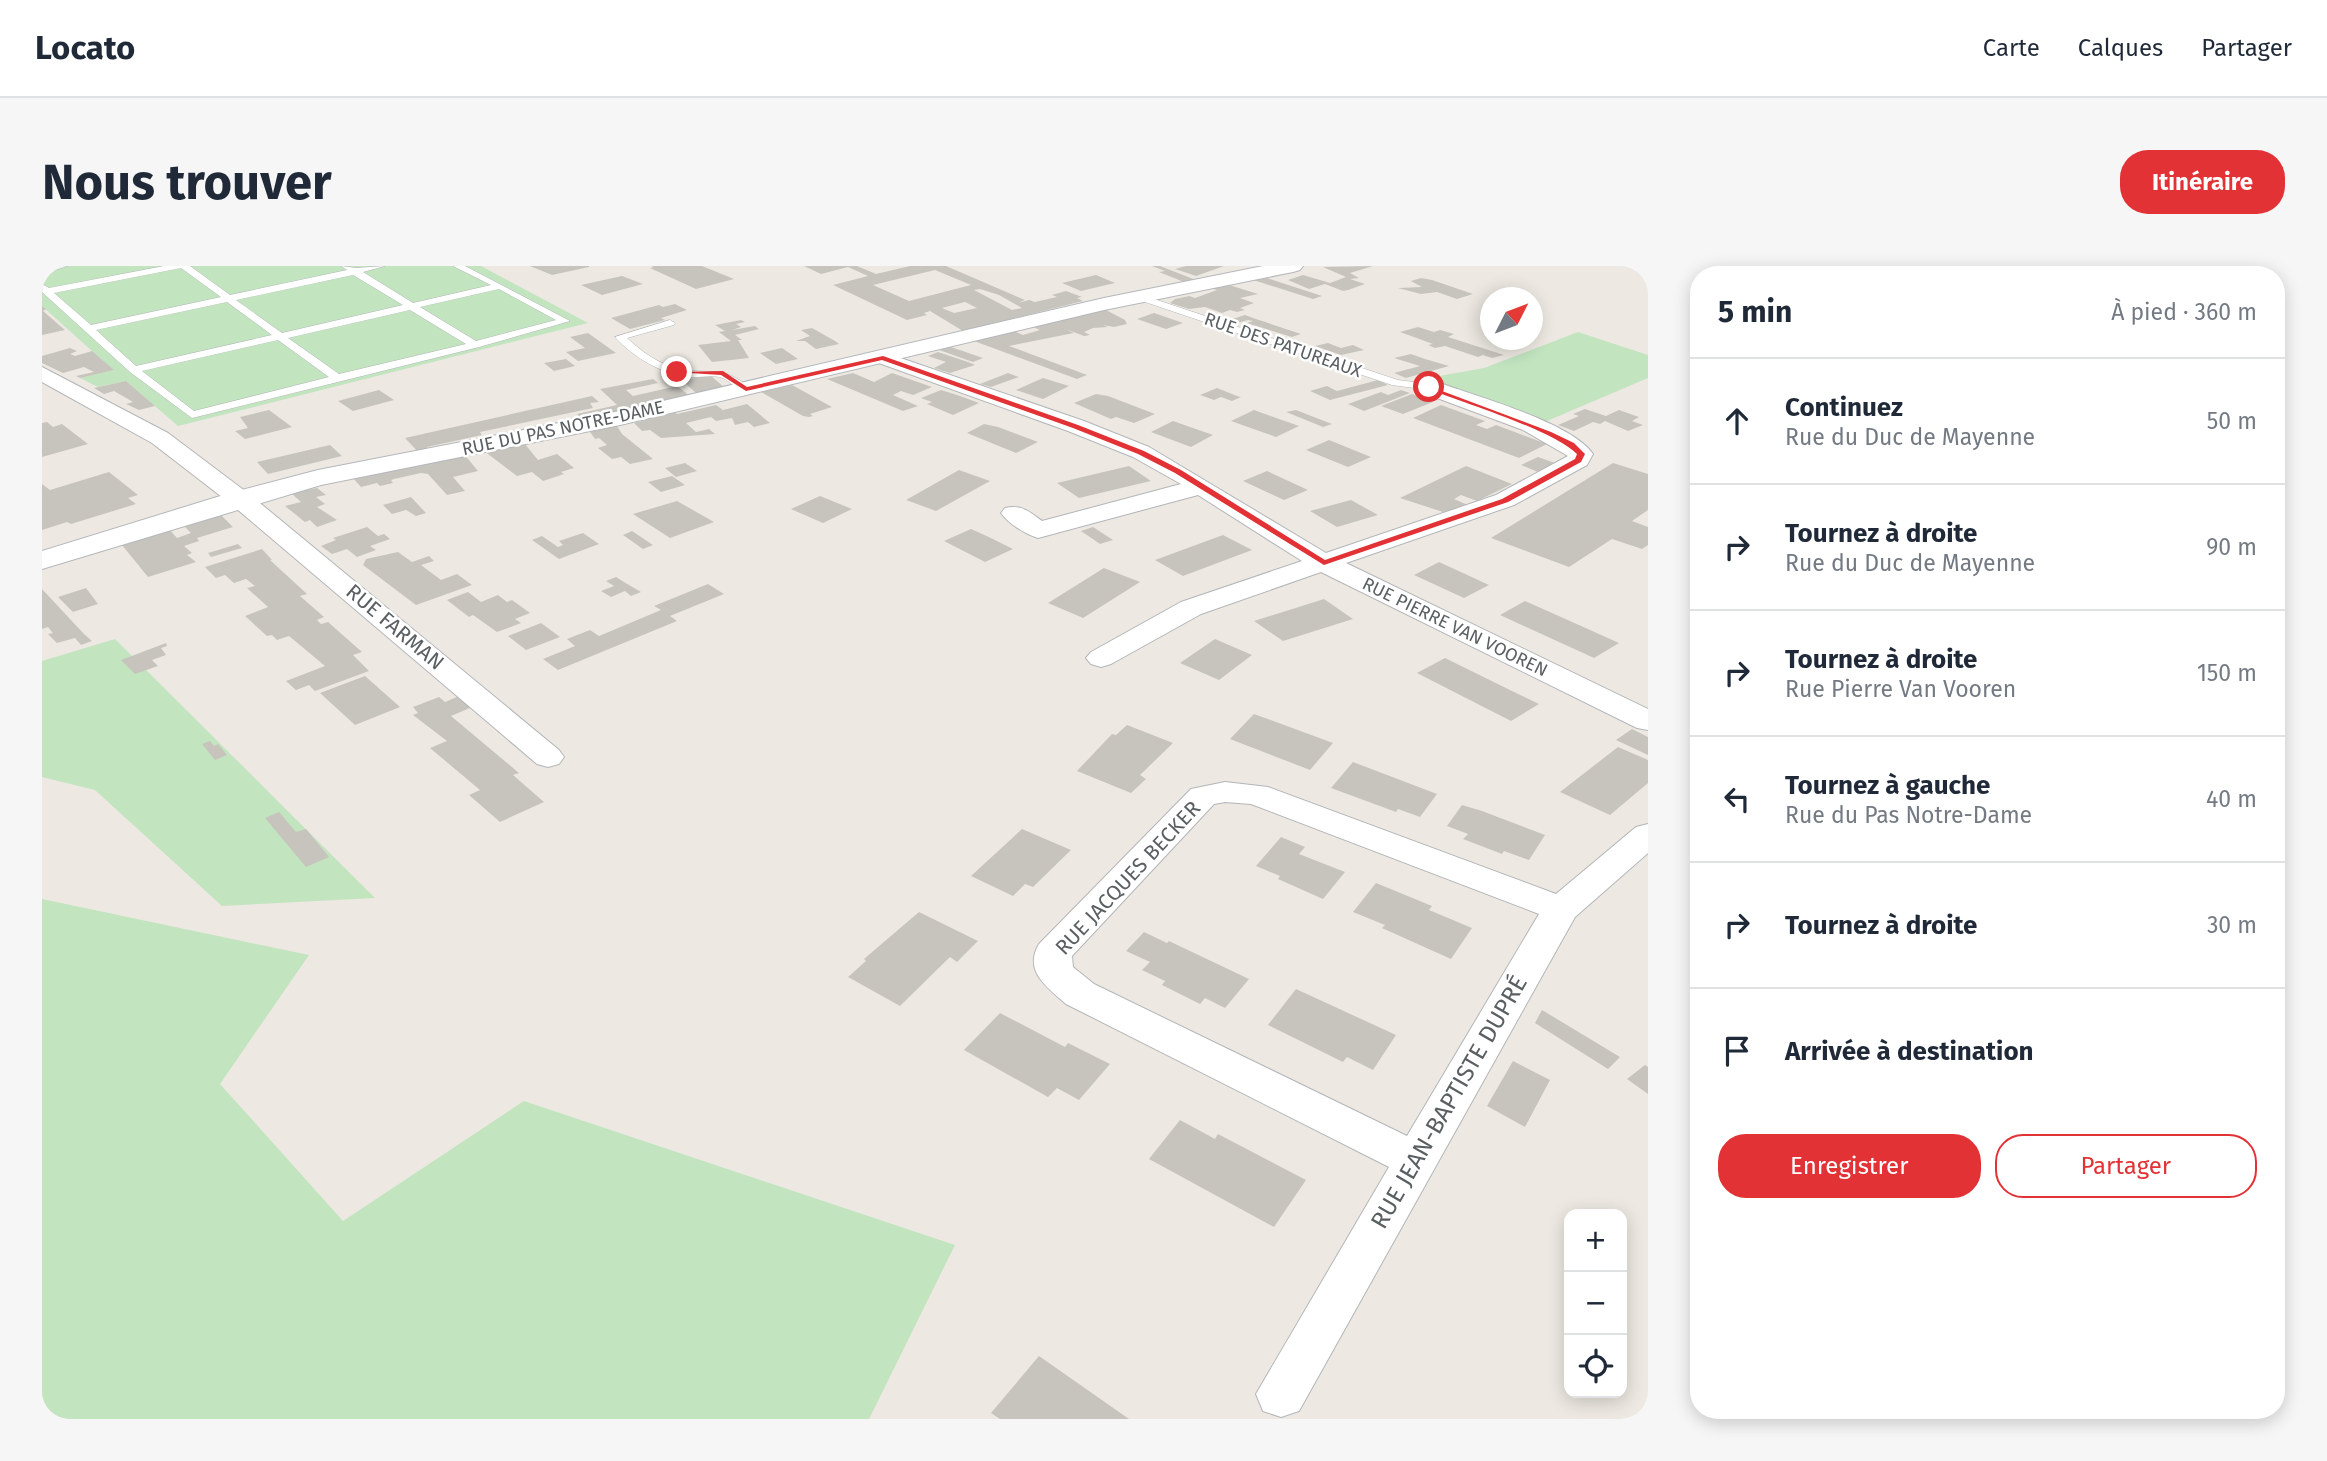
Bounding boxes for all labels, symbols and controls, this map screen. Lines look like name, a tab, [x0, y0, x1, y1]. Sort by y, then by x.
text: Locato	[35, 28, 135, 68]
text: Carte	[1983, 34, 2040, 62]
text: Calques	[2078, 34, 2163, 62]
text: Partager	[2201, 34, 2292, 62]
button: Itinéraire	[2120, 150, 2285, 214]
text: Nous trouver	[42, 153, 332, 212]
north arrow	[1480, 287, 1543, 350]
text: 5 min	[1718, 294, 1792, 330]
text: À pied · 360 m	[2111, 298, 2257, 326]
street label: RUE DES PATUREAUX	[1201, 308, 1365, 382]
route end	[661, 356, 692, 387]
route start	[1413, 371, 1444, 402]
text: Continuez	[1785, 392, 1903, 423]
street label: RUE DU PAS NOTRE-DAME	[460, 396, 666, 460]
icon: ahead	[1718, 402, 1756, 440]
text: 50 m	[2207, 407, 2257, 435]
text: Rue du Duc de Mayenne	[1785, 423, 2035, 451]
text: Tournez à droite	[1785, 518, 1977, 549]
icon: right	[1718, 528, 1756, 566]
text: 90 m	[2206, 533, 2257, 561]
text: Rue du Duc de Mayenne	[1785, 549, 2035, 577]
street label: RUE PIERRE VAN VOOREN	[1359, 573, 1551, 681]
street label: RUE FARMAN	[341, 578, 449, 676]
text: Tournez à droite	[1785, 644, 1977, 675]
icon: right	[1718, 654, 1756, 692]
text: 150 m	[2197, 659, 2257, 687]
text: Rue Pierre Van Vooren	[1785, 675, 2016, 703]
text: Tournez à gauche	[1785, 770, 1990, 801]
icon: left	[1718, 780, 1756, 818]
text: 40 m	[2206, 785, 2257, 813]
street label: RUE JACQUES BECKER	[1050, 795, 1206, 960]
text: Rue du Pas Notre-Dame	[1785, 801, 2032, 829]
icon: right	[1718, 906, 1756, 944]
text: Tournez à droite	[1785, 910, 1977, 941]
text: 30 m	[2207, 911, 2257, 939]
street label: RUE JEAN-BAPTISTE DUPRÉ	[1364, 970, 1533, 1233]
icon: arrive	[1718, 1032, 1756, 1070]
text: Arrivée à destination	[1785, 1036, 2034, 1067]
button: Enregistrer	[1718, 1134, 1981, 1198]
button: Partager	[1995, 1134, 2257, 1198]
map controls	[1564, 1209, 1627, 1398]
button: +	[1564, 1209, 1627, 1272]
button: −	[1564, 1272, 1627, 1335]
button: locate	[1564, 1335, 1627, 1398]

